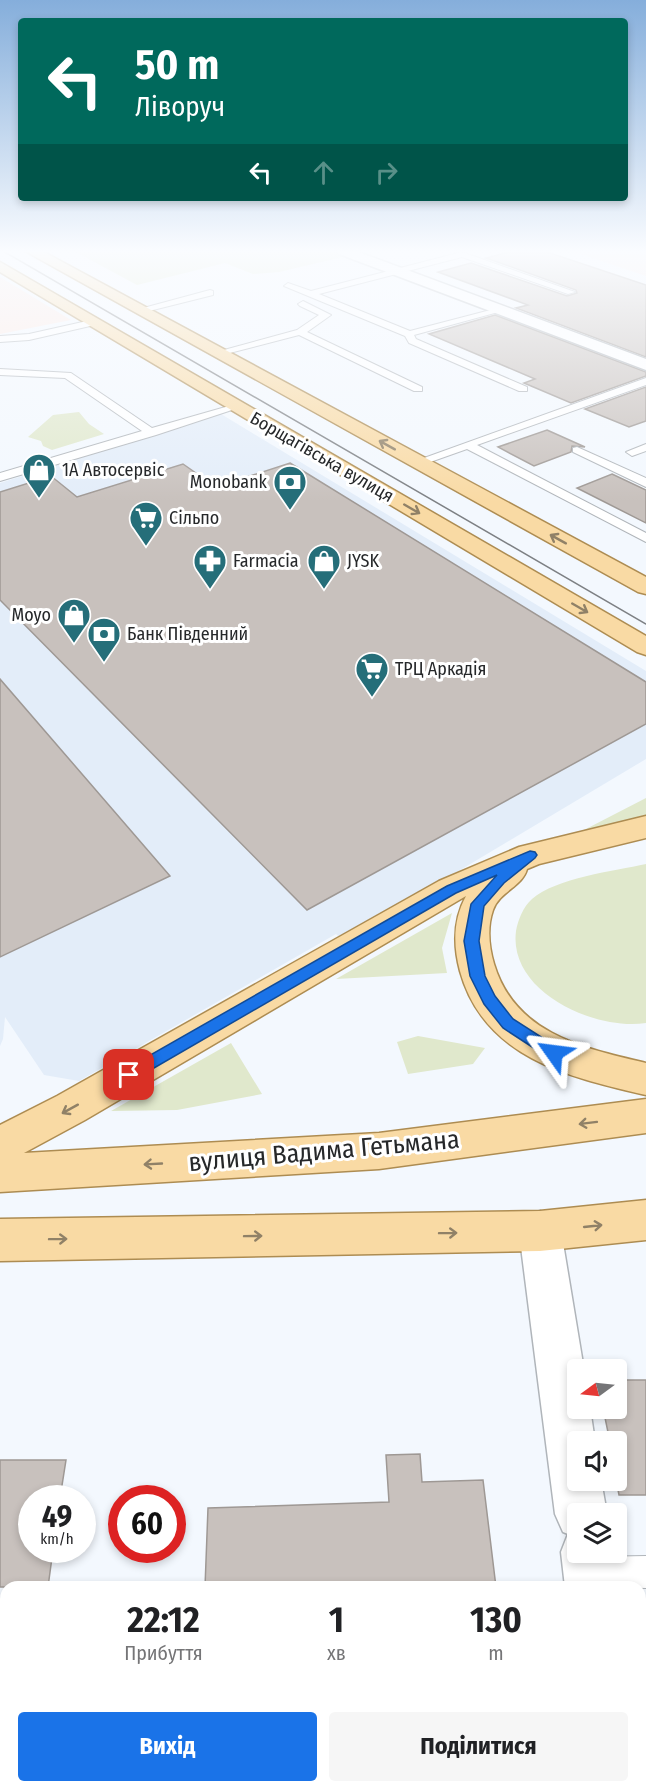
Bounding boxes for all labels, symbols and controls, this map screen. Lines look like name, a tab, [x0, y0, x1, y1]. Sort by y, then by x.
text: 50 m	[135, 40, 219, 90]
icon: left	[36, 42, 114, 120]
text: Ліворуч	[135, 91, 225, 123]
icon: left	[244, 156, 277, 189]
icon: ahead	[307, 156, 340, 189]
icon: right	[370, 156, 403, 189]
street label: Борщагівська вулиця	[246, 407, 398, 507]
one-way arrow	[379, 439, 396, 451]
shop icon: 1А Автосервіс	[21, 452, 57, 499]
place label: 1А Автосервіс	[62, 459, 165, 481]
bank icon: Monobank	[272, 464, 308, 511]
place label: Monobank	[190, 471, 268, 493]
supermarket icon: Сільпо	[128, 500, 164, 547]
one-way arrow	[403, 504, 420, 516]
place label: Сільпо	[169, 507, 219, 529]
one-way arrow	[550, 532, 567, 544]
pharmacy icon: Farmacia	[192, 543, 228, 590]
shop icon: JYSK	[306, 543, 342, 590]
place label: Farmacia	[233, 550, 299, 572]
place label: JYSK	[347, 550, 379, 572]
shop icon: Moyo	[56, 597, 92, 644]
one-way arrow	[571, 602, 588, 614]
place label: Moyo	[11, 604, 51, 626]
bank icon: Банк Південний	[86, 616, 122, 663]
place label: Банк Південний	[127, 623, 248, 645]
supermarket icon: ТРЦ Аркадія	[354, 651, 390, 698]
place label: ТРЦ Аркадія	[395, 658, 486, 680]
position arrow	[522, 1021, 586, 1085]
pin	[103, 1049, 154, 1100]
icon: arrive	[112, 1058, 145, 1091]
one-way arrow	[62, 1103, 79, 1115]
one-way arrow	[579, 1118, 598, 1129]
street label: вулиця Вадима Гетьмана	[187, 1124, 461, 1178]
one-way arrow	[144, 1159, 164, 1170]
one-way arrow	[583, 1220, 603, 1231]
one-way arrow	[438, 1227, 458, 1238]
one-way arrow	[243, 1230, 263, 1242]
one-way arrow	[48, 1233, 68, 1245]
north arrow	[567, 1359, 627, 1419]
map controls	[567, 1359, 627, 1563]
button: sound	[567, 1431, 627, 1491]
speed limit sign: 60	[108, 1485, 186, 1563]
text: 49	[42, 1499, 72, 1535]
button: layers	[567, 1503, 627, 1563]
text: km/h	[40, 1530, 74, 1548]
text: 22:12	[127, 1598, 200, 1642]
text: 1	[329, 1598, 344, 1642]
text: 130	[470, 1598, 522, 1642]
text: Прибуття	[124, 1641, 203, 1665]
text: хв	[327, 1641, 346, 1665]
text: m	[488, 1641, 504, 1665]
button: Вихід	[18, 1712, 317, 1781]
button: Поділитися	[329, 1712, 628, 1781]

